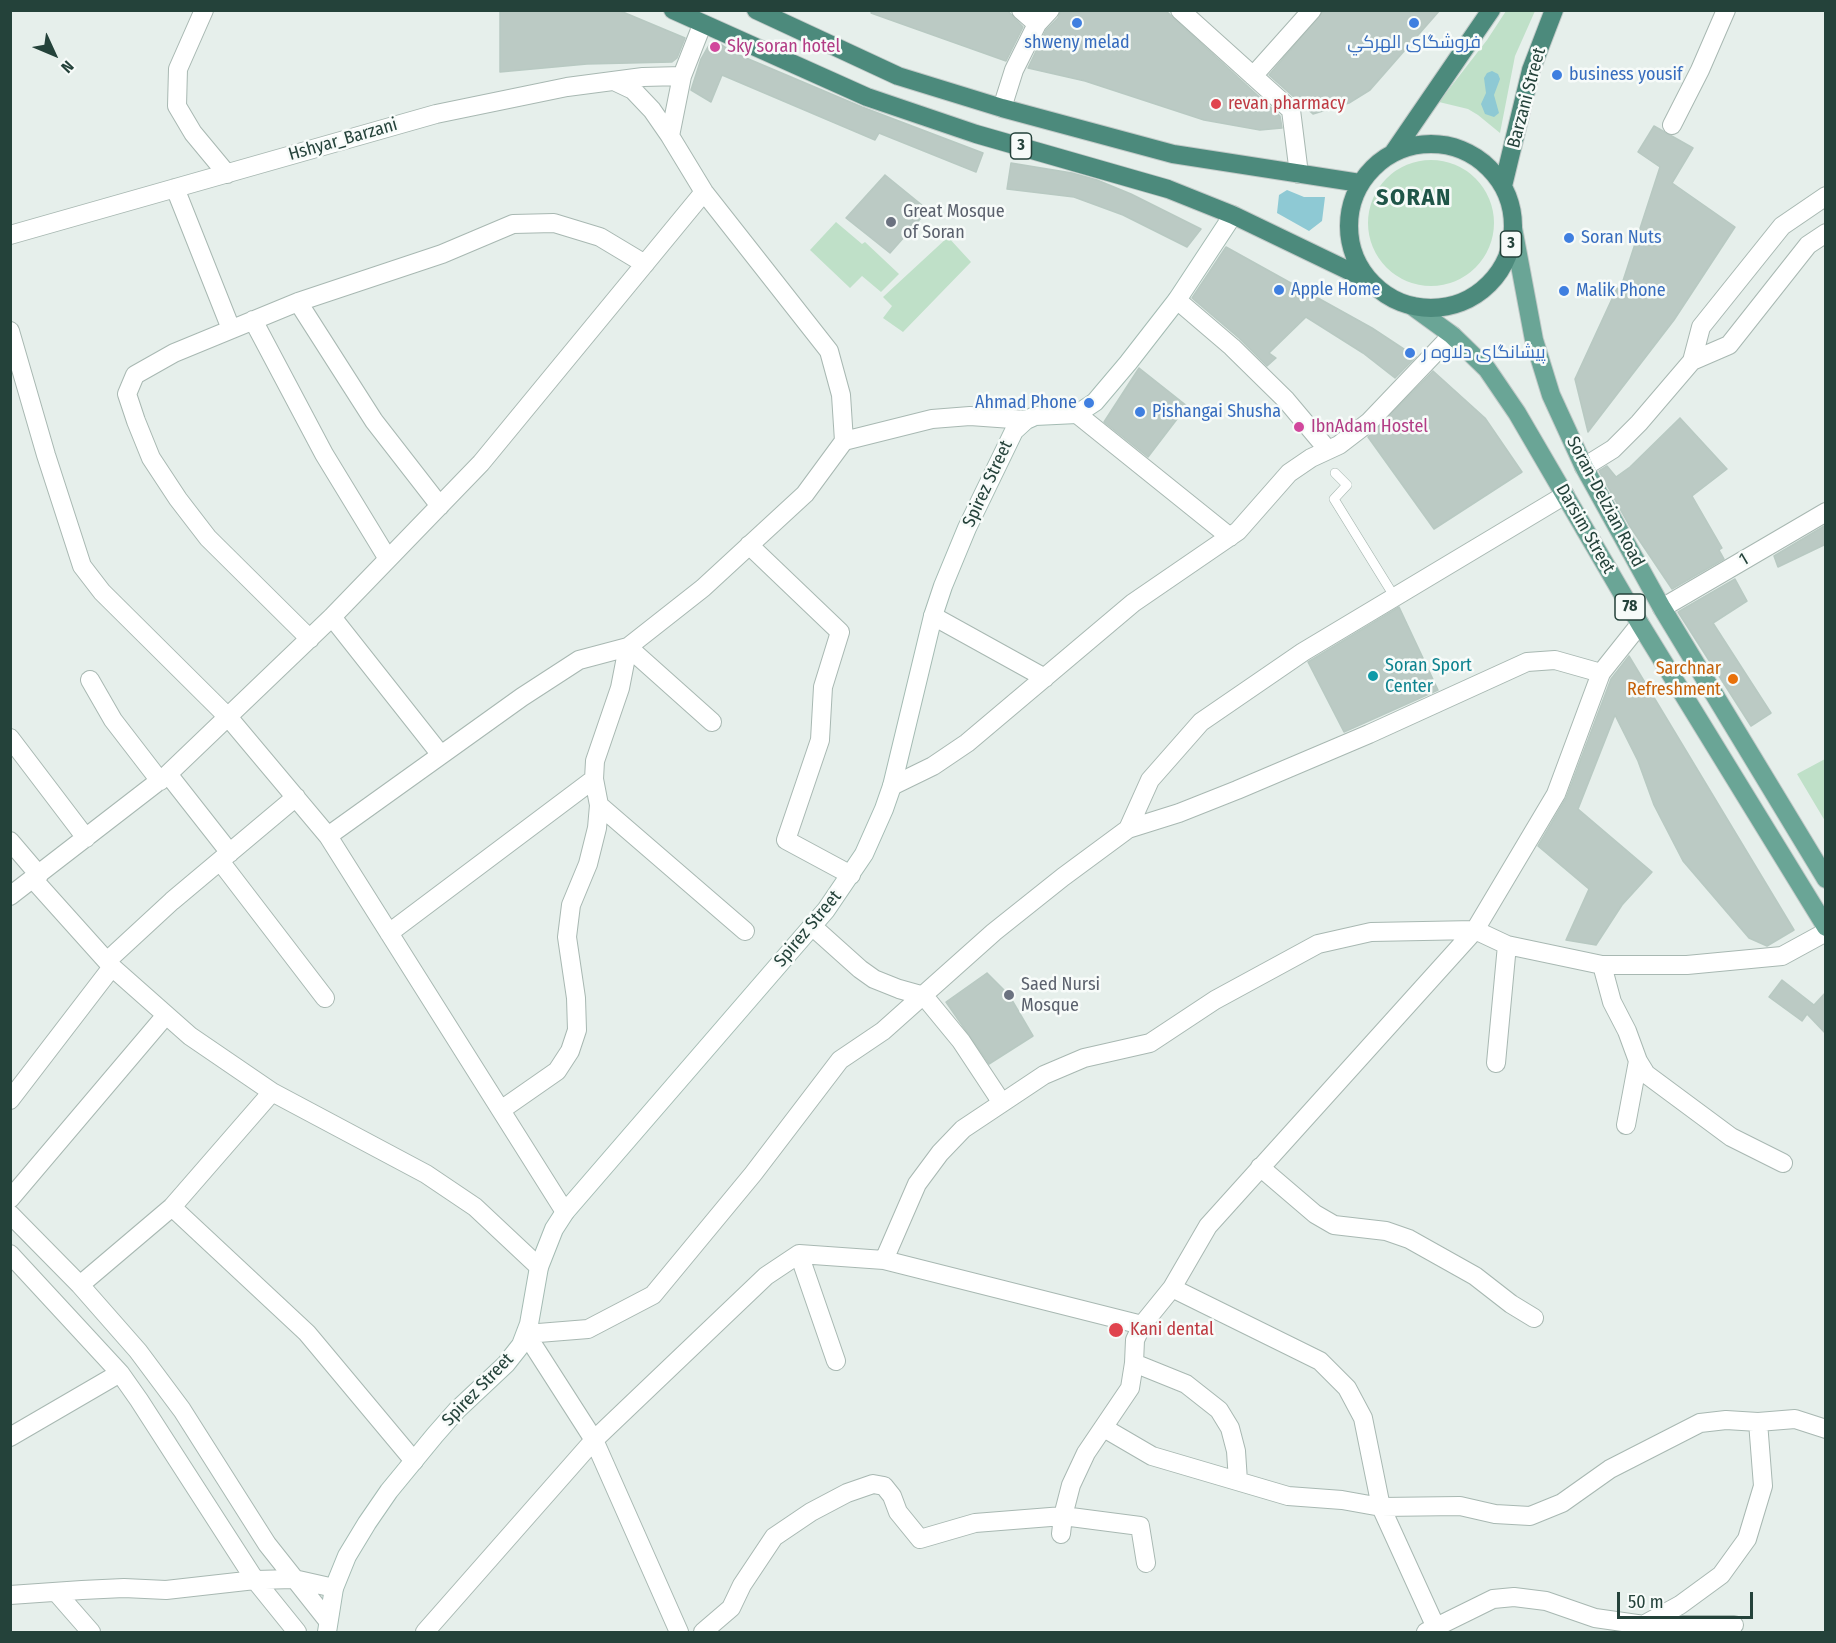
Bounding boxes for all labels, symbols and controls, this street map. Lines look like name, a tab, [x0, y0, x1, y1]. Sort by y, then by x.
marker: shweny melad	[1070, 16, 1084, 30]
marker: فروشگای الهركي	[1407, 16, 1421, 30]
north arrow	[24, 24, 84, 84]
place label: shweny melad	[1024, 32, 1130, 54]
place label: فروشگای الهركي	[1347, 32, 1481, 54]
place label: Sky soran hotel	[727, 36, 840, 58]
marker: Sky soran hotel	[708, 40, 722, 54]
street label: Barzani Street	[1503, 45, 1551, 151]
text: N	[57, 57, 77, 77]
place label: business yousif	[1569, 64, 1683, 86]
marker: business yousif	[1550, 68, 1564, 82]
place label: revan pharmacy	[1228, 93, 1345, 115]
marker: revan pharmacy	[1209, 97, 1223, 111]
street label: Hshyar_Barzani	[286, 114, 400, 166]
road number: 3	[1010, 133, 1032, 159]
district label: SORAN	[1376, 184, 1452, 212]
place label: Great Mosque of Soran	[903, 201, 1005, 244]
marker: Great Mosque of Soran	[884, 215, 898, 229]
place label: Soran Nuts	[1581, 227, 1662, 249]
road number: 3	[1500, 231, 1522, 257]
marker: Soran Nuts	[1562, 231, 1576, 245]
place label: Apple Home	[1291, 279, 1381, 301]
place label: Malik Phone	[1576, 280, 1666, 302]
marker: Apple Home	[1272, 283, 1286, 297]
marker: Malik Phone	[1557, 284, 1571, 298]
place label: پیشانگای دلاوه ر	[1422, 342, 1546, 364]
marker: پیشانگای دلاوه ر	[1403, 346, 1417, 360]
place label: Ahmad Phone	[975, 392, 1077, 414]
marker: Ahmad Phone	[1082, 396, 1096, 410]
place label: Pishangai Shusha	[1152, 401, 1281, 423]
marker: Pishangai Shusha	[1133, 405, 1147, 419]
place label: IbnAdam Hostel	[1311, 416, 1428, 438]
marker: IbnAdam Hostel	[1292, 420, 1306, 434]
street label: Soran-Delzian Road	[1561, 433, 1649, 571]
street label: Spirez Street	[959, 437, 1017, 531]
street label: Darsim Street	[1551, 480, 1619, 578]
street label: 1	[1736, 549, 1752, 571]
road number: 78	[1615, 594, 1645, 620]
place label: Soran Sport Center	[1385, 655, 1472, 698]
place label: Sarchnar Refreshment	[1627, 658, 1721, 700]
marker: Soran Sport Center	[1366, 669, 1380, 683]
marker: Sarchnar Refreshment	[1726, 672, 1740, 686]
street label: Spirez Street	[770, 886, 846, 972]
place label: Saed Nursi Mosque	[1021, 974, 1100, 1016]
marker: Saed Nursi Mosque	[1002, 988, 1016, 1002]
place label: Kani dental	[1130, 1319, 1214, 1341]
marker: Kani dental	[1107, 1321, 1125, 1339]
street label: Spirez Street	[438, 1349, 518, 1431]
scale bar	[1620, 1580, 1756, 1618]
text: 50 m	[1628, 1591, 1664, 1613]

